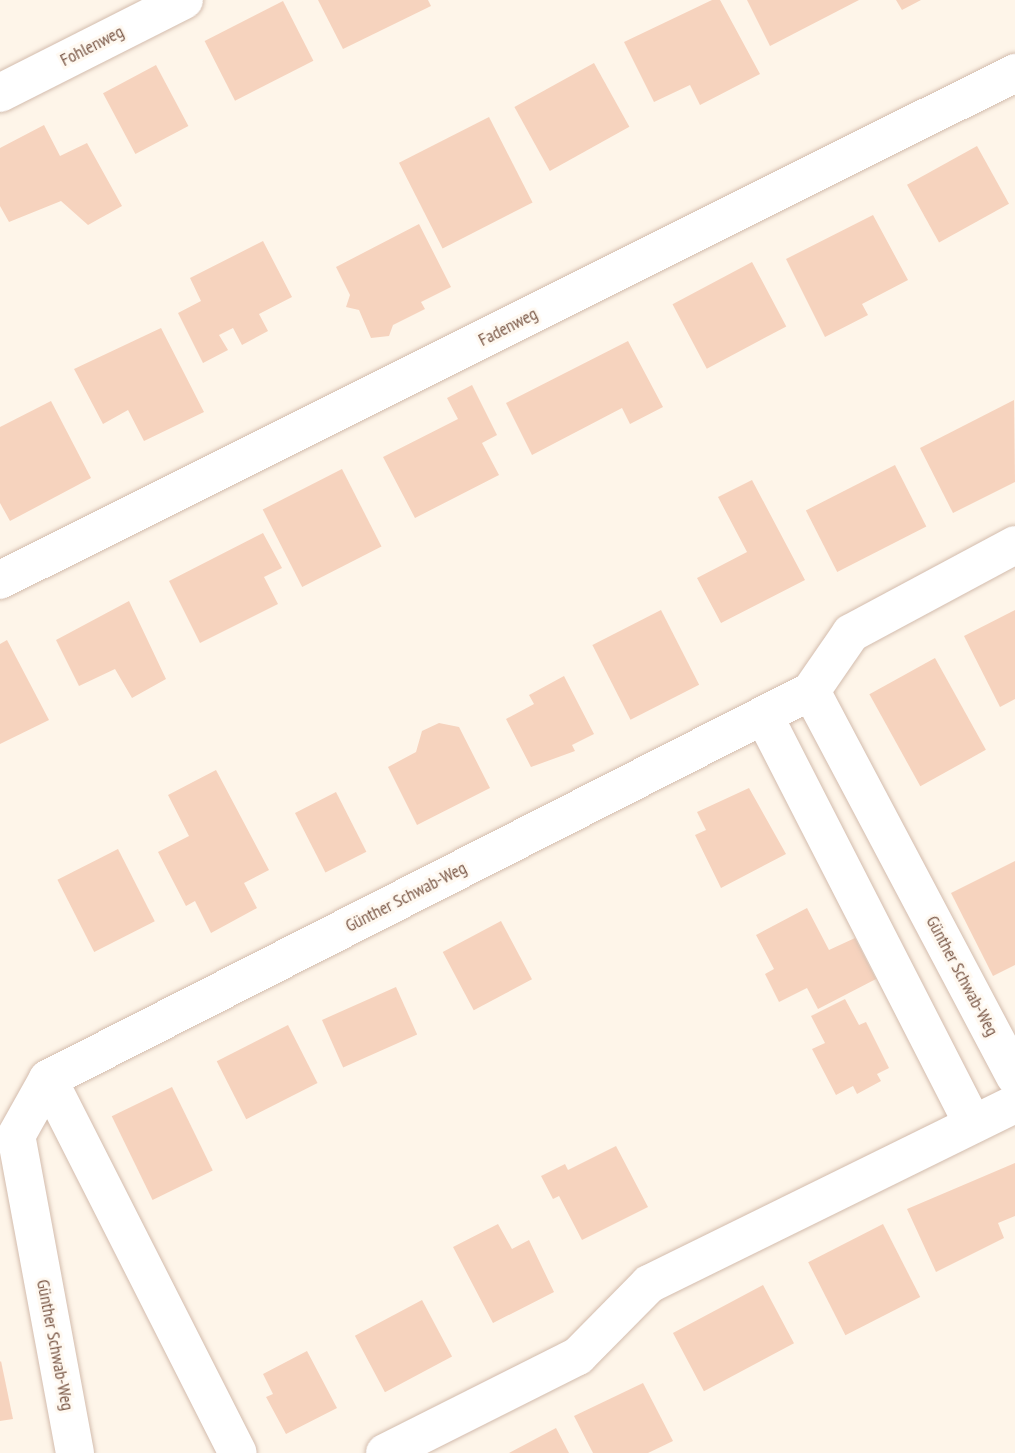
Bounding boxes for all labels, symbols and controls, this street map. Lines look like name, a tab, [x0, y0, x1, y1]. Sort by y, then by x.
street label: Fohlenweg	[57, 21, 127, 71]
street label: Fadenweg	[475, 303, 541, 351]
street label: Günther Schwab-Weg	[342, 857, 470, 937]
street label: Günther Schwab-Weg	[921, 912, 1003, 1040]
street label: Günther Schwab-Weg	[32, 1278, 78, 1412]

